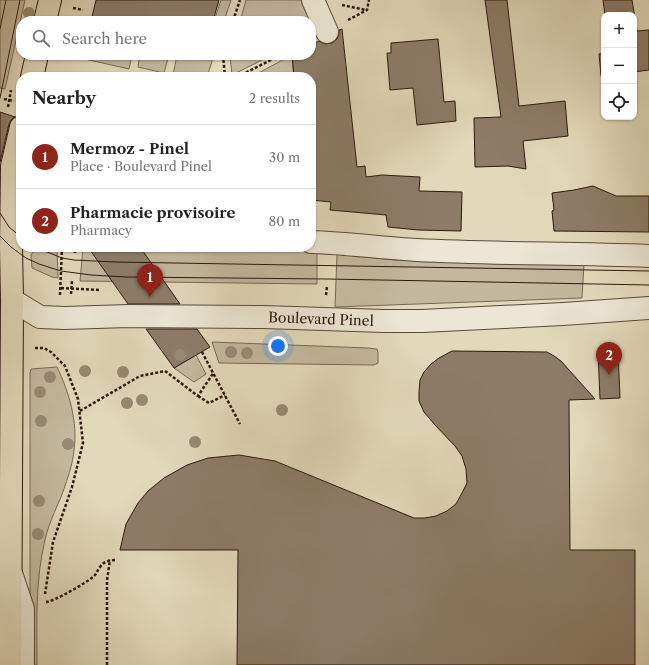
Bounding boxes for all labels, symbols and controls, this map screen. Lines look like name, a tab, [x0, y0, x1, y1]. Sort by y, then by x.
map controls	[601, 12, 637, 120]
button: +	[601, 12, 637, 48]
search box	[16, 16, 316, 60]
icon: search	[30, 27, 52, 49]
text: Search here	[62, 29, 147, 48]
button: −	[601, 48, 637, 84]
button: locate	[601, 84, 637, 120]
text: Nearby	[32, 88, 96, 108]
text: 2 results	[249, 90, 300, 106]
text: Mermoz - Pinel	[70, 139, 189, 158]
text: 1	[42, 149, 48, 165]
text: 30 m	[269, 149, 300, 165]
text: Place · Boulevard Pinel	[70, 158, 212, 174]
text: Pharmacie provisoire	[70, 203, 236, 222]
text: 2	[41, 213, 49, 229]
text: 80 m	[268, 213, 300, 229]
text: Pharmacy	[70, 222, 132, 238]
pin: 1	[137, 264, 163, 297]
street label: Boulevard Pinel	[268, 308, 374, 330]
your location	[268, 336, 288, 356]
pin: 2	[596, 342, 622, 375]

